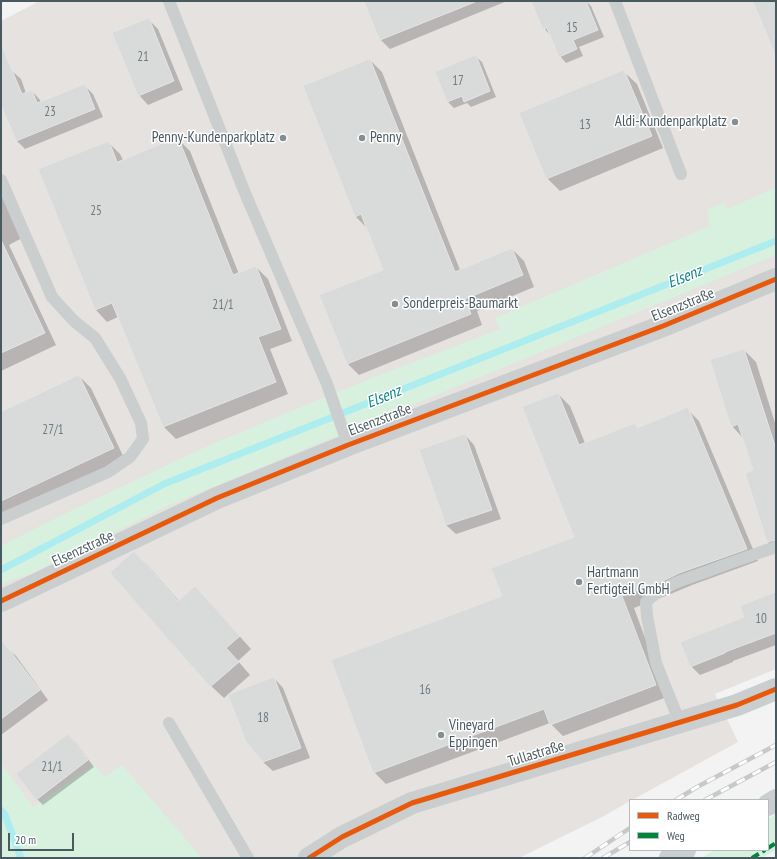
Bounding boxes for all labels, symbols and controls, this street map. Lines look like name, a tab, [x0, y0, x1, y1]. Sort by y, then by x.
house number: 15	[566, 20, 578, 36]
house number: 21	[137, 49, 149, 65]
house number: 17	[452, 73, 464, 89]
house number: 23	[44, 104, 56, 120]
place label: Aldi-Kundenparkplatz	[615, 113, 727, 131]
house number: 13	[579, 117, 591, 133]
marker: Aldi-Kundenparkplatz	[730, 117, 740, 127]
place label: Penny-Kundenparkplatz	[152, 129, 275, 147]
place label: Penny	[370, 129, 401, 147]
marker: Penny-Kundenparkplatz	[278, 133, 288, 143]
marker: Penny	[357, 133, 367, 143]
house number: 25	[90, 203, 102, 219]
water label: Elsenz	[665, 261, 705, 293]
street label: Elsenzstraße	[649, 284, 717, 326]
place label: Sonderpreis-Baumarkt	[403, 295, 518, 313]
house number: 21/1	[212, 297, 234, 313]
marker: Sonderpreis-Baumarkt	[390, 299, 400, 309]
water label: Elsenz	[364, 381, 404, 413]
street label: Elsenzstraße	[346, 400, 414, 440]
house number: 27/1	[42, 422, 64, 438]
street label: Elsenzstraße	[49, 527, 117, 571]
place label: Hartmann Fertigteil GmbH	[587, 564, 670, 599]
marker: Hartmann Fertigteil GmbH	[574, 577, 584, 587]
house number: 10	[755, 611, 767, 627]
house number: 16	[419, 682, 431, 698]
house number: 18	[257, 710, 269, 726]
place label: Vineyard Eppingen	[449, 717, 498, 752]
marker: Vineyard Eppingen	[436, 730, 446, 740]
street label: Tullastraße	[506, 737, 566, 771]
house number: 21/1	[41, 759, 63, 775]
legend	[629, 799, 769, 851]
text: Radweg	[667, 808, 700, 823]
scale bar	[10, 825, 76, 851]
text: Weg	[667, 828, 685, 843]
text: 20 m	[15, 832, 36, 847]

